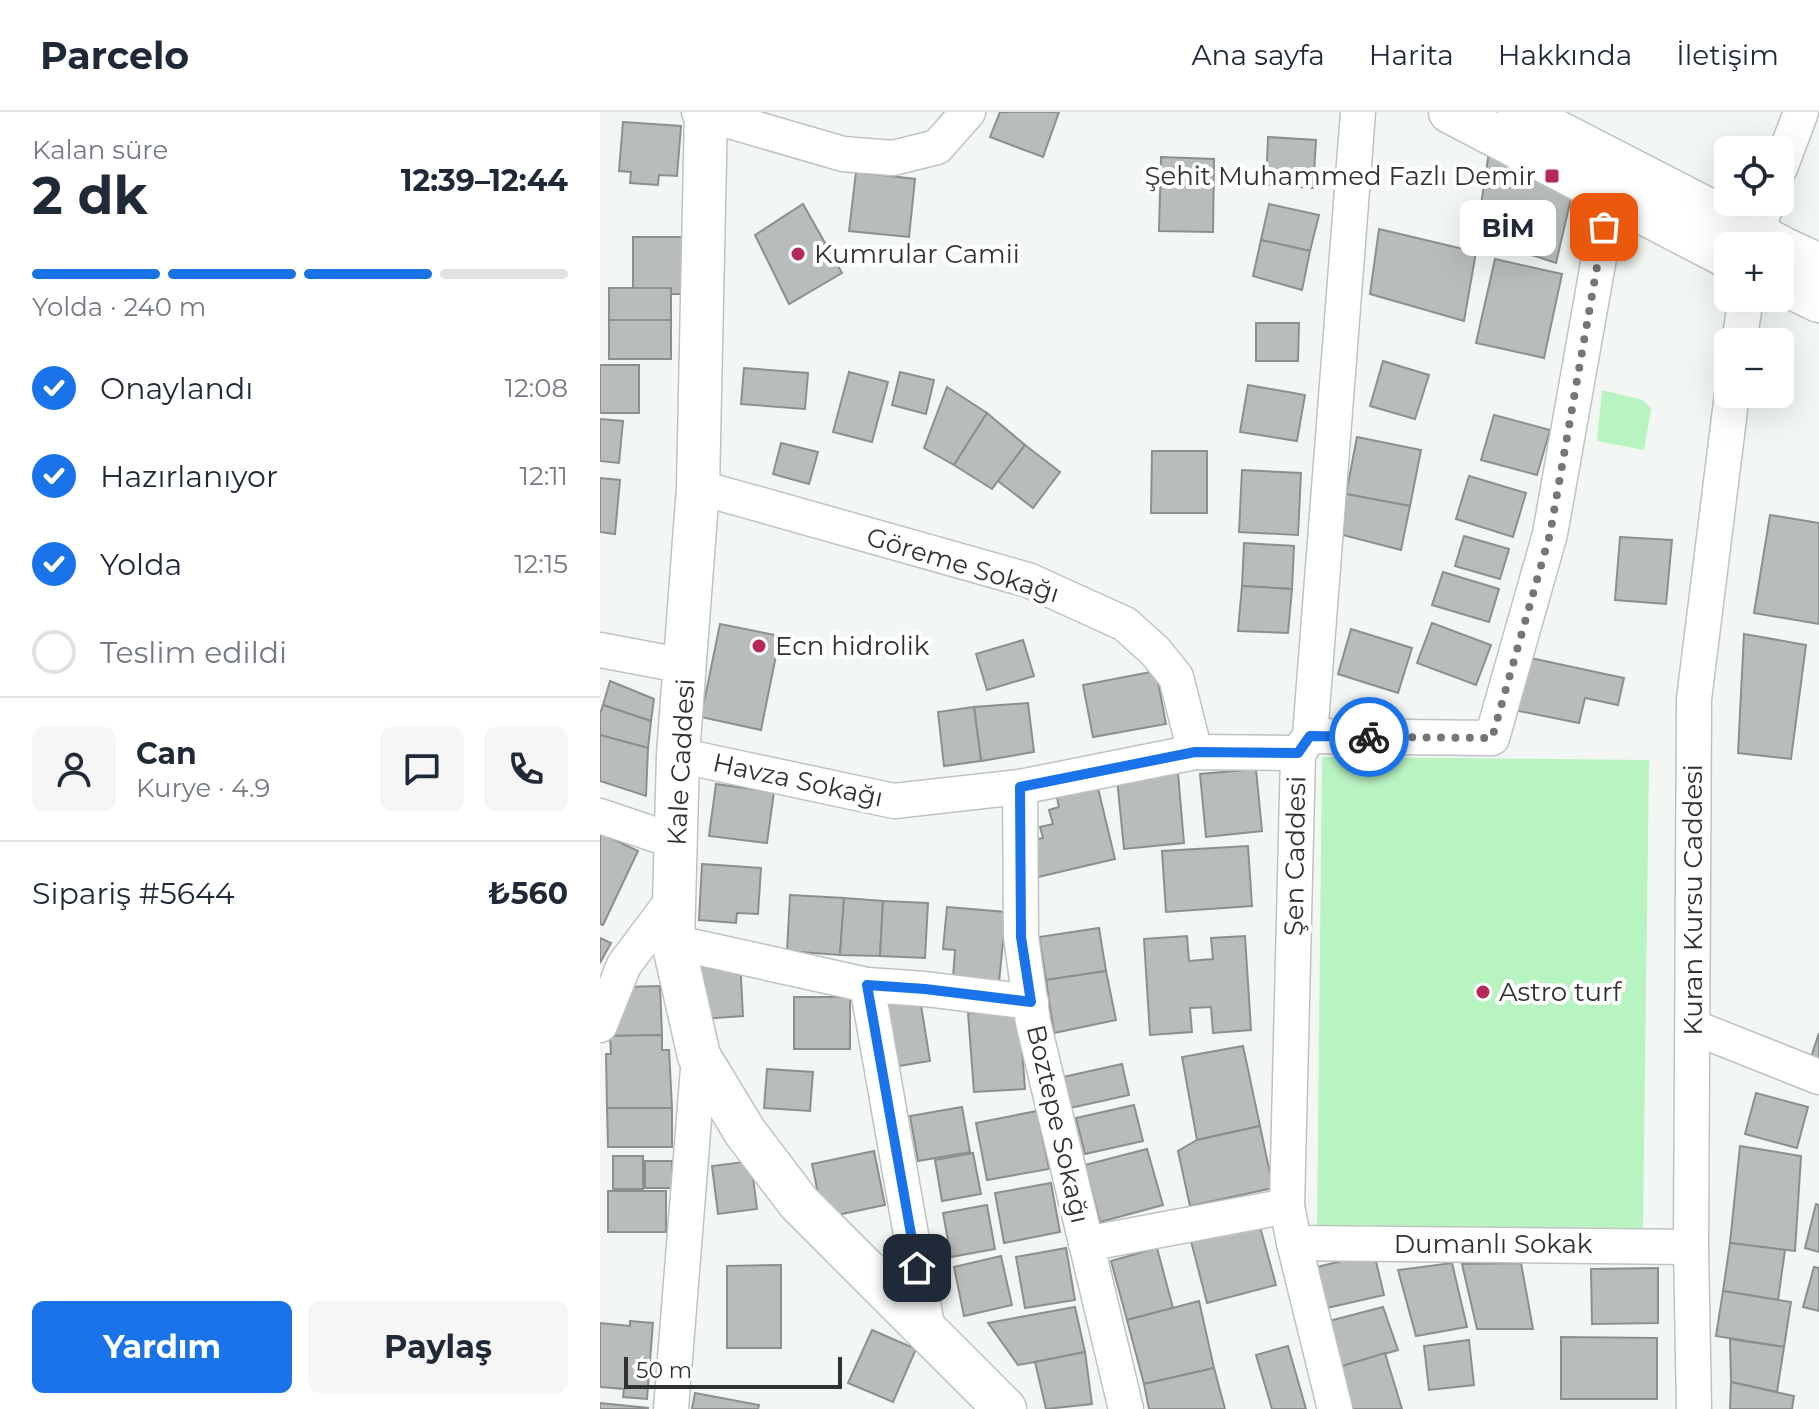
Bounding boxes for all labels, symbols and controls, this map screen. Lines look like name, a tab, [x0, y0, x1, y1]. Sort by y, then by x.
text: Parcelo	[40, 32, 189, 79]
text: Ana sayfa	[1191, 38, 1325, 72]
text: Harita	[1369, 38, 1454, 72]
text: Hakkında	[1498, 38, 1632, 72]
text: İletişim	[1676, 38, 1779, 72]
text: Kalan süre	[32, 134, 168, 166]
map controls	[1714, 136, 1794, 408]
button: locate	[1714, 136, 1794, 216]
place label: Şehit Muhammed Fazlı Demir	[1145, 160, 1536, 192]
text: 12:39–12:44	[401, 162, 568, 199]
text: 2 dk	[32, 164, 147, 227]
marker: Şehit Muhammed Fazlı Demir	[1543, 167, 1561, 185]
pin	[1570, 193, 1638, 261]
callout: BİM	[1460, 199, 1556, 255]
icon: bag	[1582, 205, 1626, 249]
text: BİM	[1481, 212, 1535, 244]
button: +	[1714, 232, 1794, 312]
place label: Kumrular Camii	[814, 238, 1020, 270]
marker: Kumrular Camii	[789, 245, 807, 263]
text: Yolda · 240 m	[32, 291, 206, 323]
button: −	[1714, 328, 1794, 408]
icon: check	[32, 366, 76, 410]
text: Onaylandı	[100, 370, 253, 407]
text: 12:08	[505, 372, 568, 404]
icon: check	[32, 454, 76, 498]
text: Hazırlanıyor	[100, 458, 278, 495]
text: 12:11	[520, 460, 568, 492]
street label: Göreme Sokağı	[863, 520, 1063, 610]
icon: check	[32, 542, 76, 586]
text: Yolda	[100, 546, 182, 583]
text: 12:15	[514, 548, 568, 580]
place label: Ecn hidrolik	[775, 630, 930, 662]
text: Teslim edildi	[100, 634, 287, 671]
marker: Ecn hidrolik	[750, 637, 768, 655]
street label: Kale Caddesi	[661, 678, 701, 846]
courier	[1329, 697, 1409, 777]
icon: bike	[1347, 715, 1391, 759]
button: person	[32, 727, 116, 811]
button: chat	[380, 727, 464, 811]
button: phone	[484, 727, 568, 811]
text: Can	[136, 735, 197, 772]
street label: Havza Sokağı	[710, 746, 886, 814]
street label: Kuran Kursu Caddesi	[1677, 764, 1709, 1036]
text: Kurye · 4.9	[136, 772, 270, 804]
street label: Şen Caddesi	[1278, 776, 1312, 936]
text: Sipariş #5644	[32, 875, 235, 912]
text: ₺560	[488, 875, 568, 912]
place label: Astro turf	[1499, 976, 1622, 1008]
marker: Astro turf	[1474, 983, 1492, 1001]
street label: Boztepe Sokağı	[1020, 1022, 1096, 1226]
street label: Dumanlı Sokak	[1394, 1228, 1593, 1260]
pin	[883, 1234, 951, 1302]
icon: home	[895, 1246, 939, 1290]
button: Yardım	[32, 1301, 292, 1393]
button: Paylaş	[308, 1301, 568, 1393]
scale bar	[624, 1353, 842, 1389]
text: 50 m	[636, 1357, 692, 1384]

